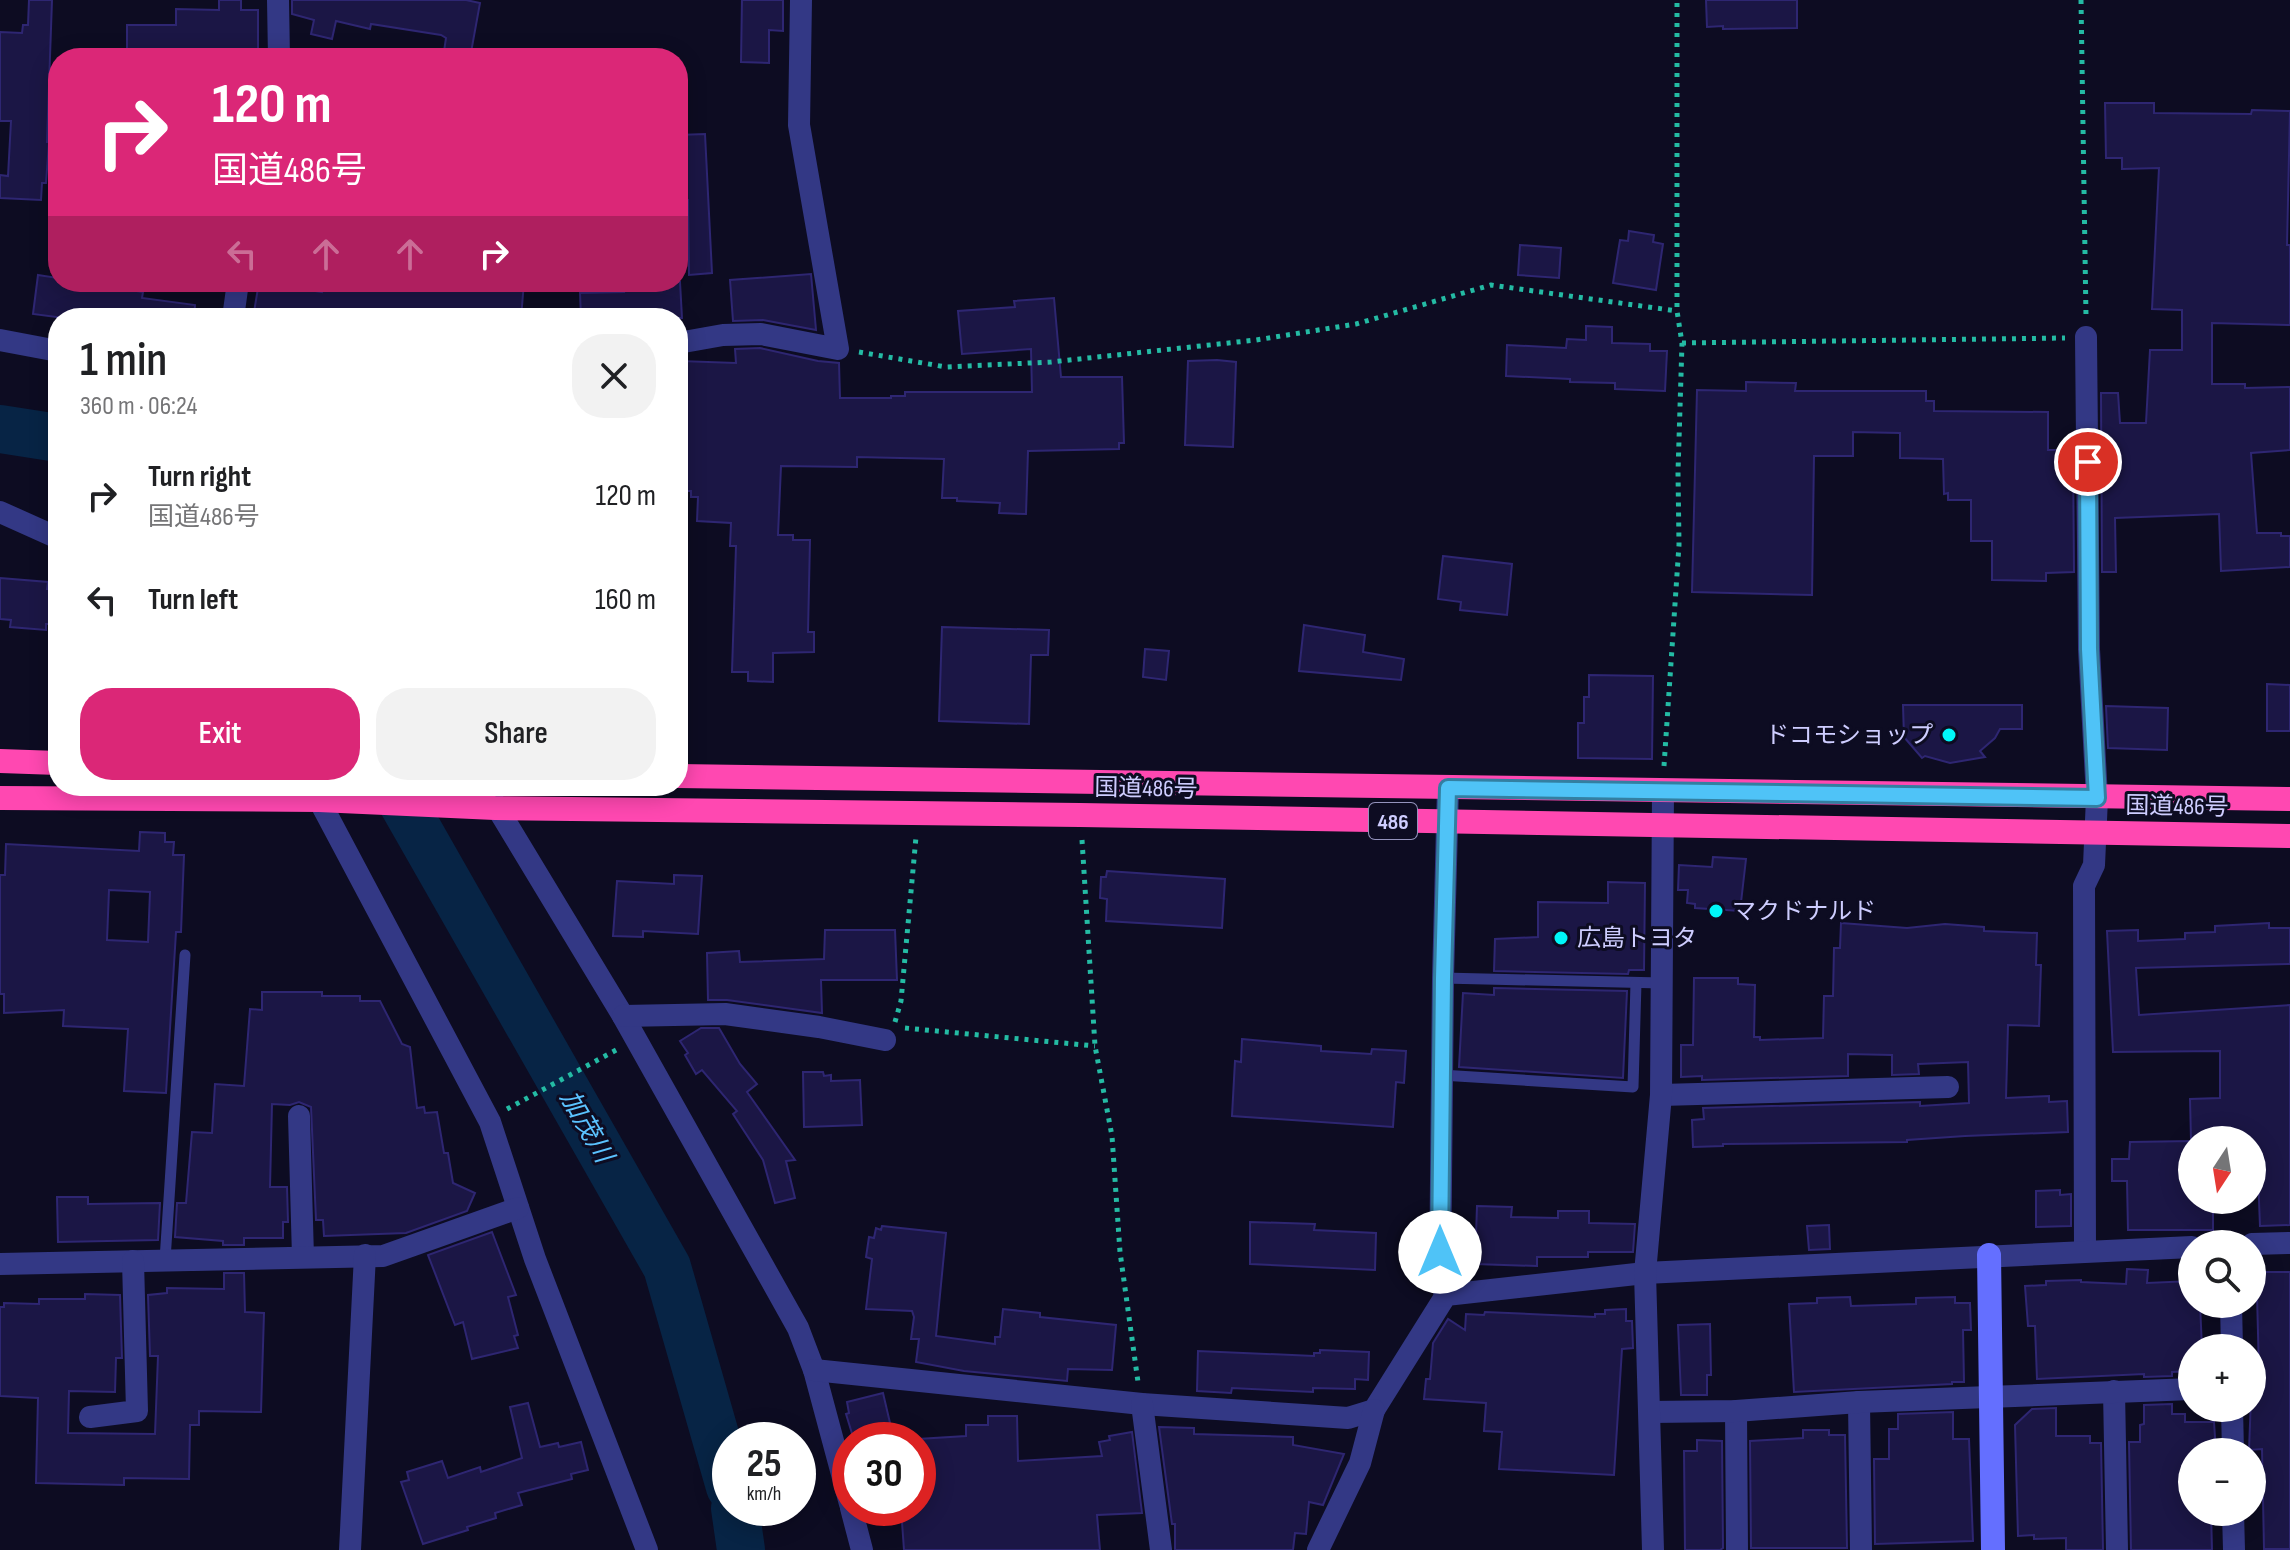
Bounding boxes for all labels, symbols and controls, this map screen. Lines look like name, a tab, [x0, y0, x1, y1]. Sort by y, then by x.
text: 120 m	[212, 72, 332, 139]
icon: right	[80, 80, 184, 184]
text: 国道486号	[212, 150, 367, 193]
icon: left	[220, 232, 264, 276]
icon: ahead	[304, 232, 348, 276]
icon: ahead	[388, 232, 432, 276]
icon: right	[472, 232, 516, 276]
text: 1 min	[80, 332, 167, 389]
button: close	[572, 334, 656, 418]
text: 360 m · 06:24	[80, 391, 197, 422]
pin	[2054, 428, 2122, 496]
icon: arrive	[2066, 440, 2110, 484]
text: Turn right	[148, 459, 251, 495]
icon: right	[80, 474, 124, 518]
text: 120 m	[595, 478, 656, 514]
text: 国道486号	[148, 502, 260, 533]
icon: left	[80, 578, 124, 622]
text: Turn left	[148, 582, 238, 618]
text: 160 m	[595, 582, 656, 618]
button: Exit	[80, 688, 360, 780]
button: Share	[376, 688, 656, 780]
place label: ドコモショップ	[1765, 721, 1933, 750]
marker: ドコモショップ	[1940, 726, 1958, 744]
street label: 国道486号	[1094, 773, 1198, 804]
street label: 国道486号	[2125, 791, 2229, 822]
road number: 486	[1369, 803, 1417, 839]
place label: マクドナルド	[1732, 897, 1876, 926]
marker: マクドナルド	[1707, 902, 1725, 920]
place label: 広島トヨタ	[1577, 924, 1697, 953]
marker: 広島トヨタ	[1552, 929, 1570, 947]
water label: 加茂川	[553, 1085, 620, 1171]
north arrow	[2178, 1126, 2266, 1214]
map controls	[2178, 1126, 2266, 1526]
position arrow	[1398, 1210, 1482, 1294]
button: search	[2178, 1230, 2266, 1318]
button: +	[2178, 1334, 2266, 1422]
speed limit sign: 30	[832, 1422, 936, 1526]
button: −	[2178, 1438, 2266, 1526]
text: 25	[746, 1440, 782, 1488]
text: km/h	[747, 1482, 781, 1506]

